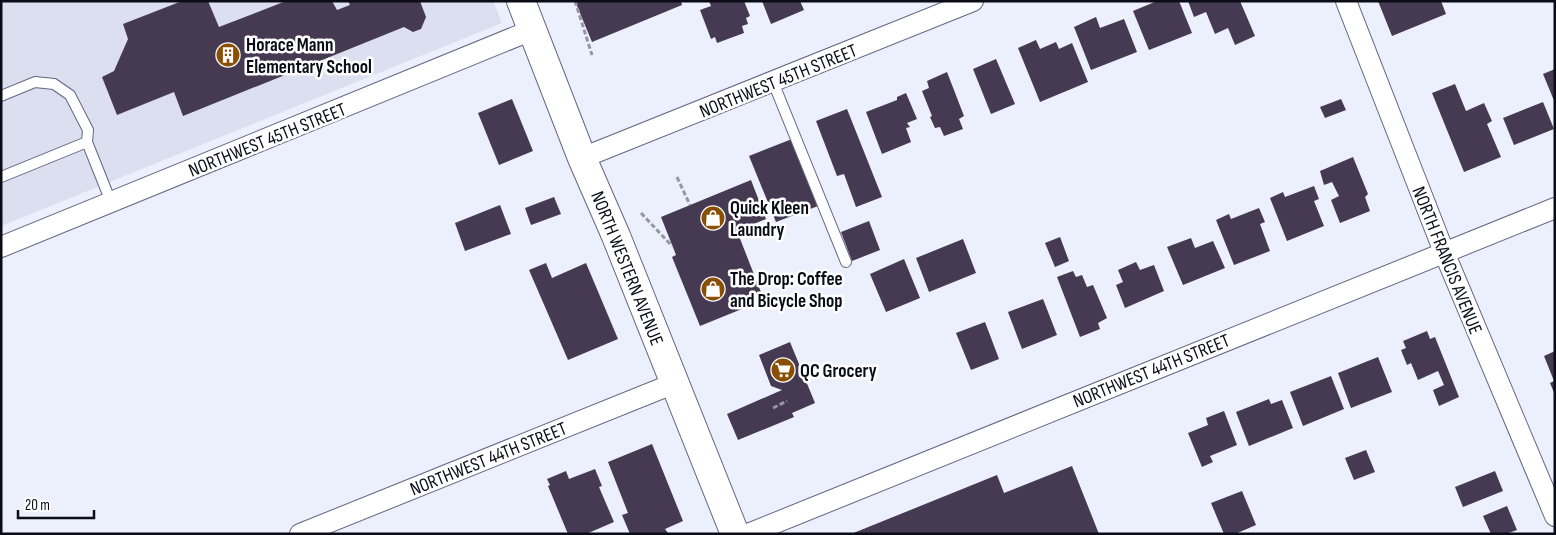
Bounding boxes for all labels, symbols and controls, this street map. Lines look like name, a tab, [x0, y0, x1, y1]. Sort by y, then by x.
place label: Horace Mann Elementary School	[246, 34, 372, 79]
street label: NORTHWEST 45TH STREET	[696, 39, 861, 123]
building icon: Horace Mann Elementary School	[215, 42, 241, 68]
street label: NORTHWEST 45TH STREET	[185, 98, 350, 182]
street label: NORTH FRANCIS AVENUE	[1407, 183, 1487, 338]
street label: NORTH WESTERN AVENUE	[585, 188, 668, 349]
place label: Quick Kleen Laundry	[730, 197, 809, 242]
shop icon: Quick Kleen Laundry	[700, 205, 726, 231]
place label: The Drop: Coffee and Bicycle Shop	[730, 268, 843, 313]
shop icon: The Drop: Coffee and Bicycle Shop	[700, 276, 726, 302]
street label: NORTHWEST 44TH STREET	[1070, 329, 1234, 413]
supermarket icon: QC Grocery	[770, 357, 796, 383]
place label: QC Grocery	[800, 360, 877, 383]
street label: NORTHWEST 44TH STREET	[407, 417, 571, 501]
scale bar	[18, 488, 94, 520]
text: 20 m	[25, 496, 50, 515]

